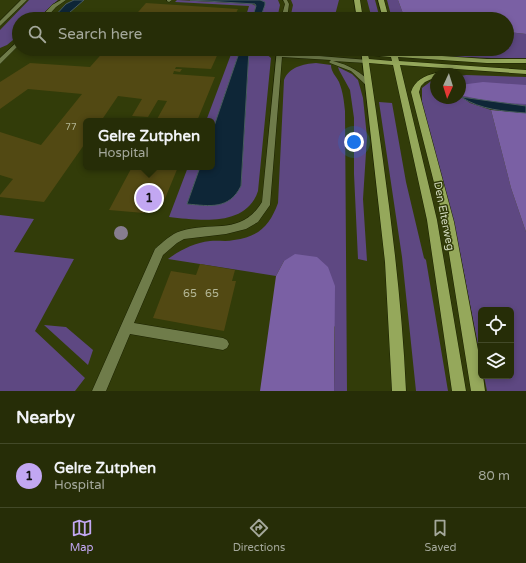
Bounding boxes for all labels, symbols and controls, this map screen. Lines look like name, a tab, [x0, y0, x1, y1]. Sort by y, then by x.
search box	[12, 12, 514, 56]
icon: search	[26, 23, 48, 45]
text: Search here	[58, 25, 142, 43]
north arrow	[430, 68, 466, 104]
popup	[83, 118, 215, 170]
house number: 77	[65, 122, 77, 133]
text: Gelre Zutphen	[98, 127, 200, 145]
your location	[344, 132, 364, 152]
text: Hospital	[98, 145, 149, 161]
street label: Den Elterweg	[431, 180, 457, 252]
pin: 1	[136, 183, 162, 213]
house number: 65	[183, 287, 197, 300]
house number: 65	[205, 287, 219, 300]
map controls	[478, 307, 514, 379]
button: locate	[478, 307, 514, 343]
button: layers	[478, 343, 514, 379]
text: Nearby	[16, 407, 75, 428]
text: Gelre Zutphen	[54, 459, 156, 477]
text: 1	[25, 468, 33, 484]
text: 80 m	[478, 468, 510, 484]
text: Hospital	[54, 477, 105, 493]
tab: Map	[70, 517, 93, 554]
tab: Directions	[233, 517, 285, 554]
tab: Saved	[425, 517, 456, 554]

